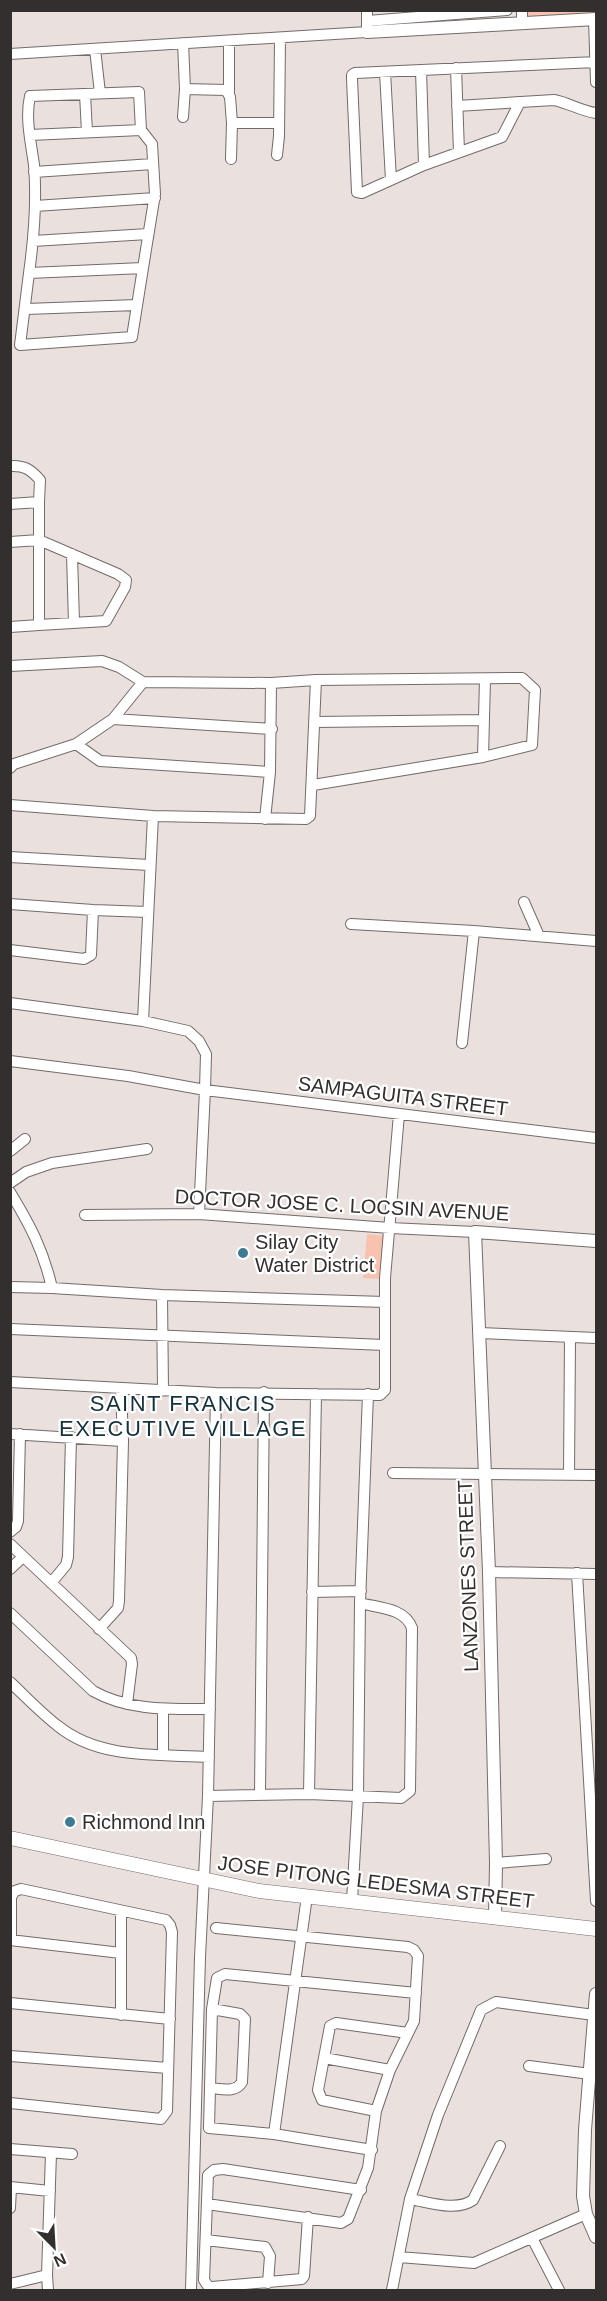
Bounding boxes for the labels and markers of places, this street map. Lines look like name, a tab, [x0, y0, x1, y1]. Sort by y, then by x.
place label: Silay City Water District	[255, 1231, 375, 1276]
marker: Silay City Water District	[236, 1246, 250, 1260]
place label: Richmond Inn	[82, 1811, 205, 1833]
marker: Richmond Inn	[63, 1815, 77, 1829]

